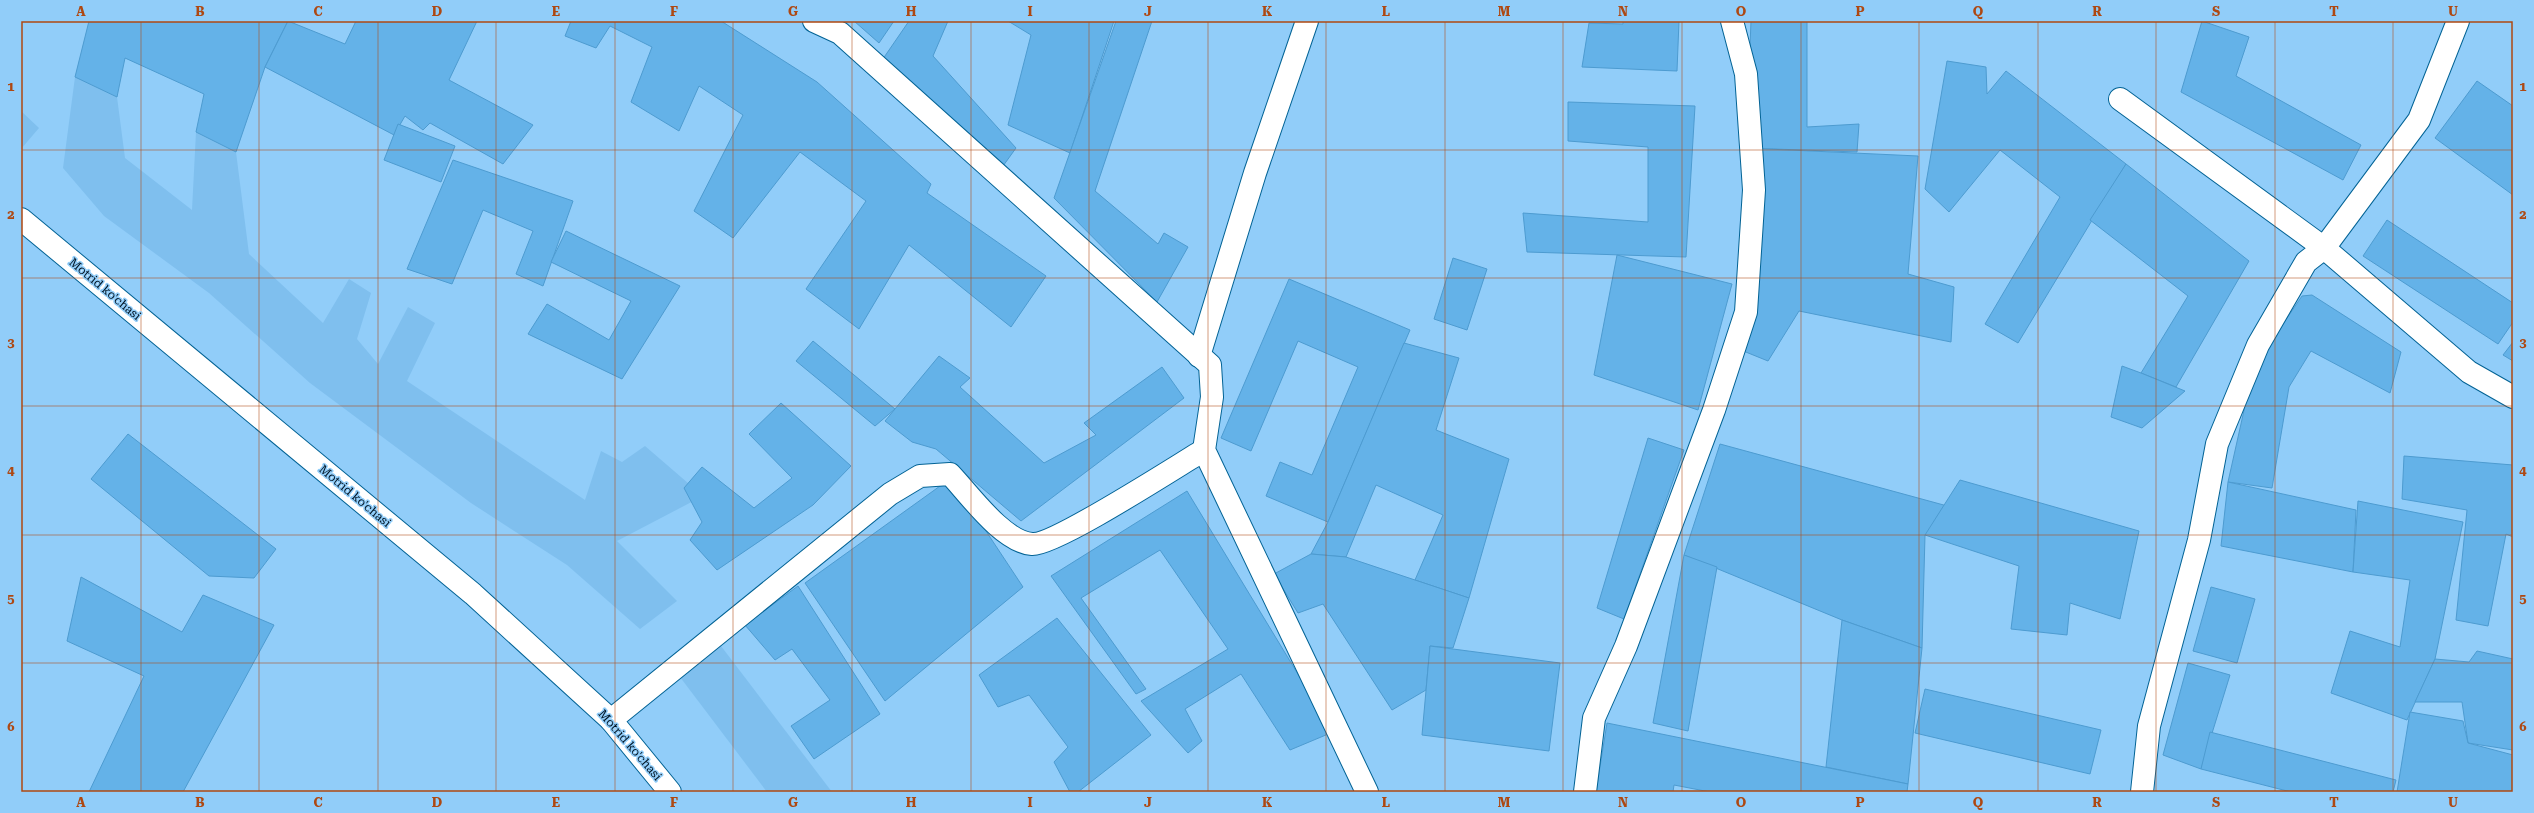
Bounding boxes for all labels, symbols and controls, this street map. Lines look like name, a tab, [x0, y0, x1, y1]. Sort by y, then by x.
text: A	[76, 4, 86, 19]
text: B	[195, 4, 205, 19]
text: C	[313, 4, 323, 19]
text: D	[432, 4, 442, 19]
text: E	[552, 4, 560, 19]
text: F	[670, 4, 678, 19]
text: G	[788, 4, 798, 19]
text: H	[906, 4, 917, 19]
text: I	[1027, 4, 1033, 19]
text: J	[1144, 4, 1152, 19]
text: K	[1262, 4, 1273, 19]
text: L	[1382, 4, 1390, 19]
text: M	[1498, 4, 1511, 19]
text: N	[1618, 4, 1628, 19]
text: O	[1736, 4, 1747, 19]
text: P	[1856, 4, 1865, 19]
text: Q	[1973, 4, 1984, 19]
text: R	[2092, 4, 2102, 19]
text: S	[2212, 4, 2220, 19]
text: T	[2329, 4, 2339, 19]
text: U	[2448, 4, 2458, 19]
text: 1	[7, 79, 15, 94]
text: 1	[2519, 79, 2527, 94]
text: 2	[7, 207, 15, 222]
text: 2	[2519, 207, 2527, 222]
street label: Motrid ko'chasi	[66, 255, 144, 323]
text: 3	[7, 335, 15, 350]
text: 3	[2519, 335, 2527, 350]
street label: Motrid ko'chasi	[316, 462, 394, 530]
text: 4	[7, 463, 15, 478]
text: 4	[2519, 463, 2527, 478]
text: 5	[7, 591, 15, 606]
text: 5	[2519, 591, 2527, 606]
street label: Motrid ko'chasi	[595, 707, 665, 783]
text: 6	[7, 719, 15, 734]
text: 6	[2519, 719, 2527, 734]
text: A	[76, 795, 86, 810]
text: B	[195, 795, 205, 810]
text: C	[313, 795, 323, 810]
text: D	[432, 795, 442, 810]
text: E	[552, 795, 560, 810]
text: F	[670, 795, 678, 810]
text: G	[788, 795, 798, 810]
text: H	[906, 795, 917, 810]
text: I	[1027, 795, 1033, 810]
text: J	[1144, 795, 1152, 810]
text: K	[1262, 795, 1273, 810]
text: L	[1382, 795, 1390, 810]
text: M	[1498, 795, 1511, 810]
text: N	[1618, 795, 1628, 810]
text: O	[1736, 795, 1747, 810]
text: P	[1856, 795, 1865, 810]
text: Q	[1973, 795, 1984, 810]
text: R	[2092, 795, 2102, 810]
text: S	[2212, 795, 2220, 810]
text: T	[2329, 795, 2339, 810]
text: U	[2448, 795, 2458, 810]

